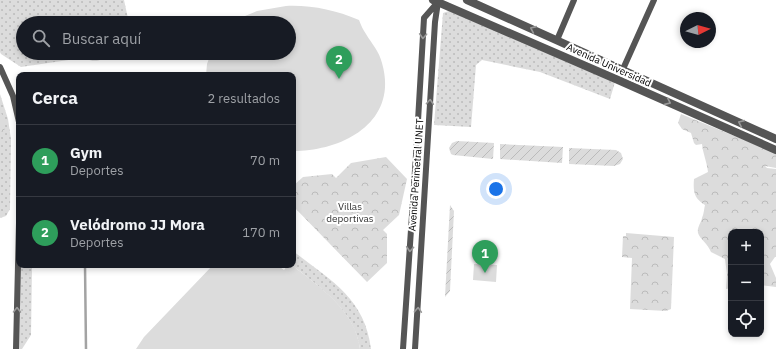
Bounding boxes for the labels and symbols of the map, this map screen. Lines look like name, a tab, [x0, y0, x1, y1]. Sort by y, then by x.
north arrow	[680, 12, 716, 48]
one-way arrow	[529, 26, 536, 34]
one-way arrow	[418, 33, 427, 39]
street label: Avenida Universidad	[565, 40, 653, 90]
pin: 2	[326, 46, 352, 79]
one-way arrow	[664, 97, 672, 105]
one-way arrow	[426, 99, 435, 105]
street label: Avenida Perimetral UNET	[406, 118, 426, 232]
one-way arrow	[737, 120, 745, 128]
your location	[486, 179, 506, 199]
park label: Villas deportivas	[326, 200, 374, 225]
pin: 1	[472, 240, 498, 273]
one-way arrow	[405, 246, 414, 252]
one-way arrow	[13, 307, 21, 313]
one-way arrow	[413, 307, 422, 313]

